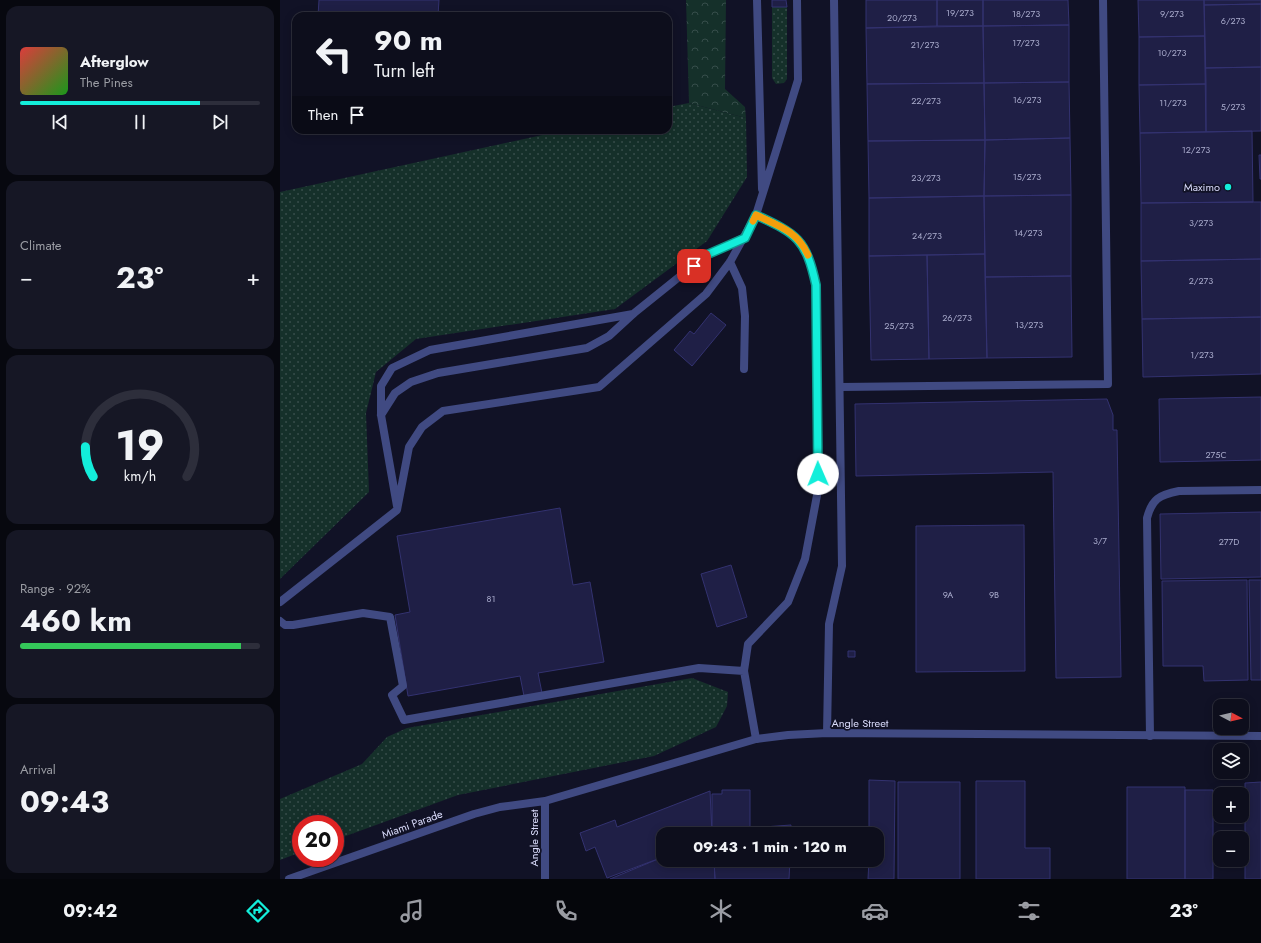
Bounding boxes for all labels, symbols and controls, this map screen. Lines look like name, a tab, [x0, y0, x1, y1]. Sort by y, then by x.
house number: 19/273	[946, 6, 974, 19]
house number: 18/273	[1012, 7, 1040, 20]
house number: 9/273	[1160, 7, 1184, 20]
house number: 20/273	[887, 11, 917, 24]
house number: 6/273	[1221, 14, 1245, 27]
text: 90 m	[374, 20, 443, 61]
icon: left	[308, 28, 360, 80]
house number: 17/273	[1012, 36, 1040, 49]
house number: 21/273	[911, 38, 939, 51]
house number: 10/273	[1158, 46, 1187, 59]
text: Afterglow	[80, 51, 149, 73]
text: Turn left	[374, 58, 434, 84]
text: The Pines	[80, 73, 133, 92]
house number: 16/273	[1013, 93, 1041, 106]
house number: 22/273	[911, 94, 941, 107]
house number: 11/273	[1159, 96, 1187, 109]
house number: 5/273	[1221, 100, 1245, 113]
text: Then	[308, 104, 338, 126]
icon: arrive	[346, 104, 368, 126]
icon: previous	[49, 111, 71, 133]
icon: pause	[129, 111, 151, 133]
icon: next	[209, 111, 231, 133]
house number: 12/273	[1182, 143, 1210, 156]
house number: 15/273	[1013, 170, 1041, 183]
house number: 23/273	[911, 171, 941, 184]
place label: Maximo	[1184, 179, 1220, 195]
marker: Maximo	[1223, 182, 1233, 192]
house number: 3/273	[1189, 216, 1213, 229]
house number: 14/273	[1014, 226, 1042, 239]
house number: 24/273	[912, 229, 942, 242]
text: Climate	[20, 236, 61, 255]
pin	[677, 249, 711, 283]
icon: arrive	[683, 255, 705, 277]
text: 23°	[116, 256, 163, 299]
text: −	[20, 261, 33, 293]
text: +	[246, 261, 260, 293]
house number: 2/273	[1189, 274, 1213, 287]
house number: 26/273	[942, 311, 972, 324]
house number: 13/273	[1015, 318, 1043, 331]
house number: 25/273	[884, 319, 914, 332]
house number: 1/273	[1190, 348, 1214, 361]
text: 19	[116, 415, 164, 476]
house number: 275C	[1205, 448, 1227, 461]
position arrow	[797, 453, 839, 495]
text: km/h	[124, 466, 156, 486]
house number: 3/7	[1093, 534, 1107, 547]
house number: 277D	[1219, 535, 1239, 548]
text: Range · 92%	[20, 579, 91, 598]
house number: 9A	[943, 588, 953, 601]
house number: 9B	[989, 588, 999, 601]
house number: 81	[487, 592, 495, 605]
text: 460 km	[20, 599, 132, 642]
north arrow	[1213, 699, 1249, 735]
map controls	[1213, 699, 1249, 867]
street label: Angle Street	[831, 715, 889, 731]
button: layers	[1213, 743, 1249, 779]
text: Arrival	[20, 760, 56, 779]
text: 09:43	[20, 780, 109, 823]
button: +	[1213, 787, 1249, 823]
street label: Miami Parade	[379, 805, 445, 842]
street label: Angle Street	[526, 809, 542, 867]
speed limit sign: 20	[292, 815, 344, 867]
button: −	[1213, 831, 1249, 867]
text: 09:43 · 1 min · 120 m	[693, 836, 847, 858]
icon: directions	[244, 897, 272, 925]
icon: music	[398, 897, 426, 925]
icon: phone	[552, 897, 580, 925]
icon: climate	[707, 897, 735, 925]
icon: car	[861, 897, 889, 925]
icon: filters	[1015, 897, 1043, 925]
text: 09:42	[63, 898, 117, 924]
text: 23°	[1169, 898, 1198, 924]

